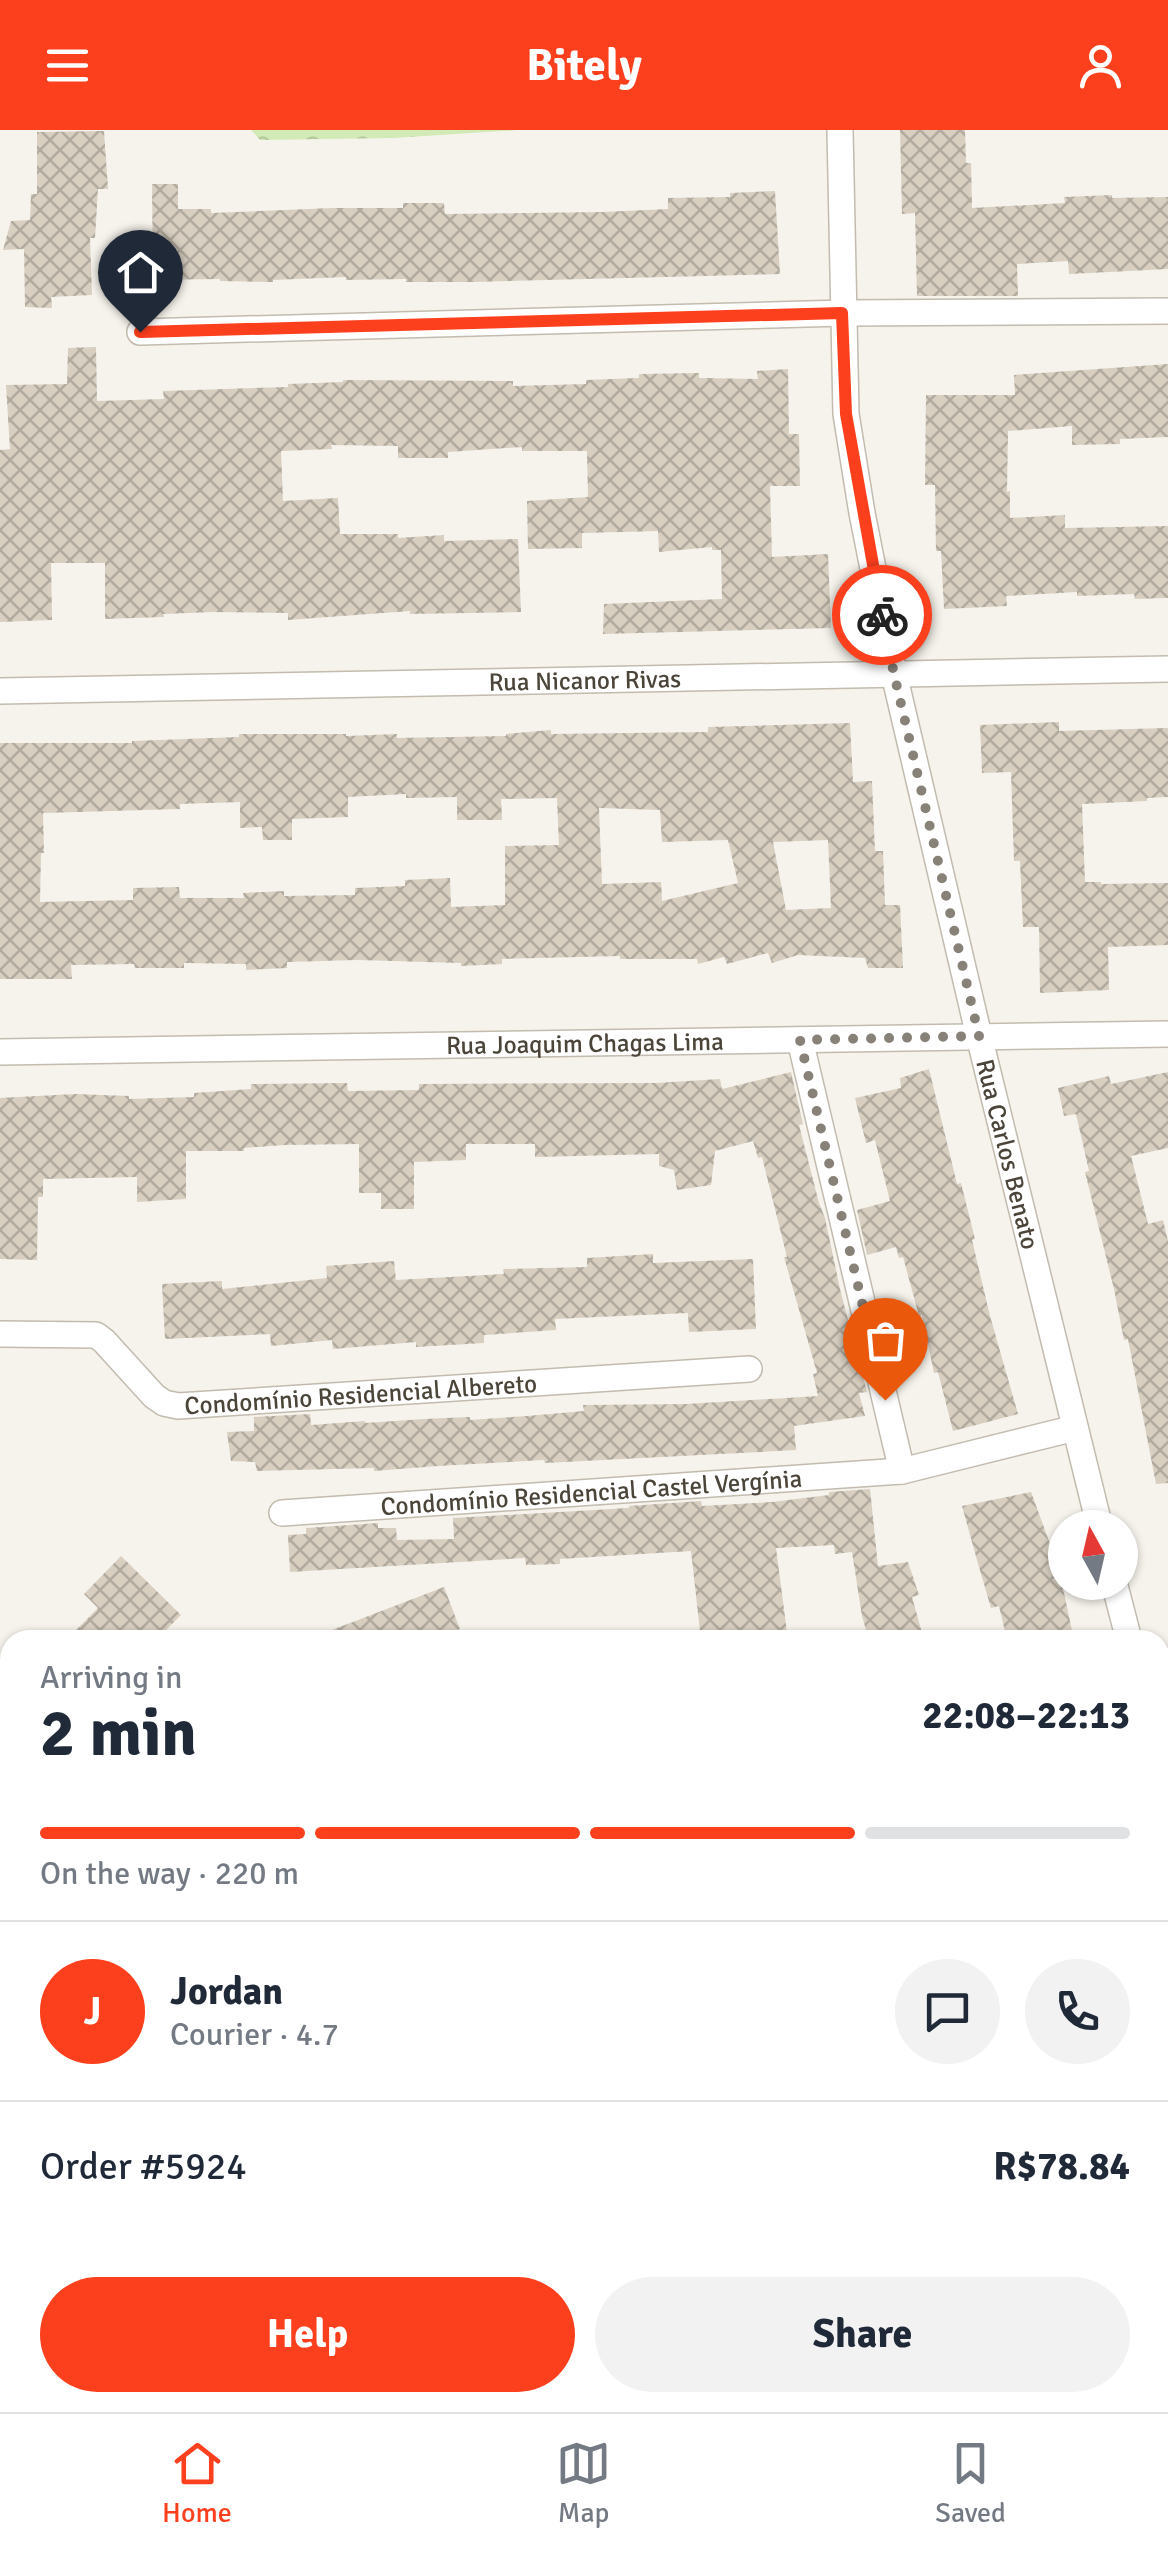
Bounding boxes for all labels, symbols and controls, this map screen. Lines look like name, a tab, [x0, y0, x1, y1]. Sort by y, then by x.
icon: menu	[40, 38, 95, 93]
text: Bitely	[526, 38, 642, 93]
icon: person	[1073, 38, 1128, 93]
pin	[98, 230, 183, 333]
icon: home	[113, 245, 168, 300]
courier	[832, 565, 932, 665]
icon: bike	[855, 588, 910, 643]
street label: Rua Nicanor Rivas	[488, 663, 682, 698]
street label: Rua Joaquim Chagas Lima	[446, 1026, 724, 1061]
street label: Rua Carlos Benato	[969, 1056, 1046, 1253]
pin	[843, 1298, 928, 1401]
icon: bag	[858, 1313, 913, 1368]
street label: Condomínio Residencial Albereto	[184, 1368, 538, 1422]
street label: Condomínio Residencial Castel Vergínia	[380, 1463, 803, 1522]
north arrow	[1048, 1510, 1138, 1600]
map controls	[1048, 1510, 1138, 1600]
text: Arriving in	[40, 1658, 182, 1697]
text: 22:08–22:13	[922, 1692, 1130, 1739]
text: 2 min	[40, 1694, 197, 1774]
text: On the way · 220 m	[40, 1854, 299, 1893]
button: chat	[895, 1959, 1000, 2064]
button: phone	[1025, 1959, 1130, 2064]
text: Jordan	[170, 1968, 283, 2015]
text: J	[84, 1988, 101, 2035]
text: Courier · 4.7	[170, 2015, 339, 2054]
text: Order #5924	[40, 2143, 247, 2190]
text: R$78.84	[993, 2143, 1130, 2190]
button: Help	[40, 2277, 575, 2392]
button: Share	[595, 2277, 1130, 2392]
tab: Home	[162, 2436, 232, 2530]
tab: Map	[556, 2436, 611, 2530]
tab: Saved	[935, 2436, 1006, 2530]

